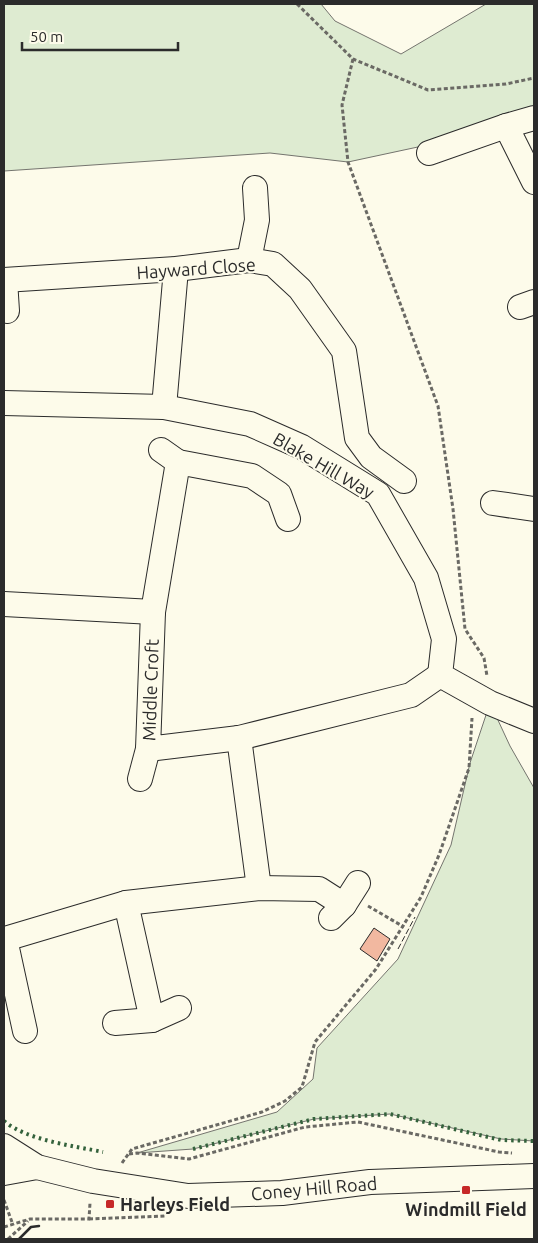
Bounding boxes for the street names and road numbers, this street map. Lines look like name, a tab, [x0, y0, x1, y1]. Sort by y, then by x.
street label: Hayward Close	[136, 254, 256, 282]
street label: Blake Hill Way	[270, 428, 378, 502]
street label: Middle Croft	[138, 639, 162, 741]
street label: Coney Hill Road	[250, 1173, 378, 1203]

